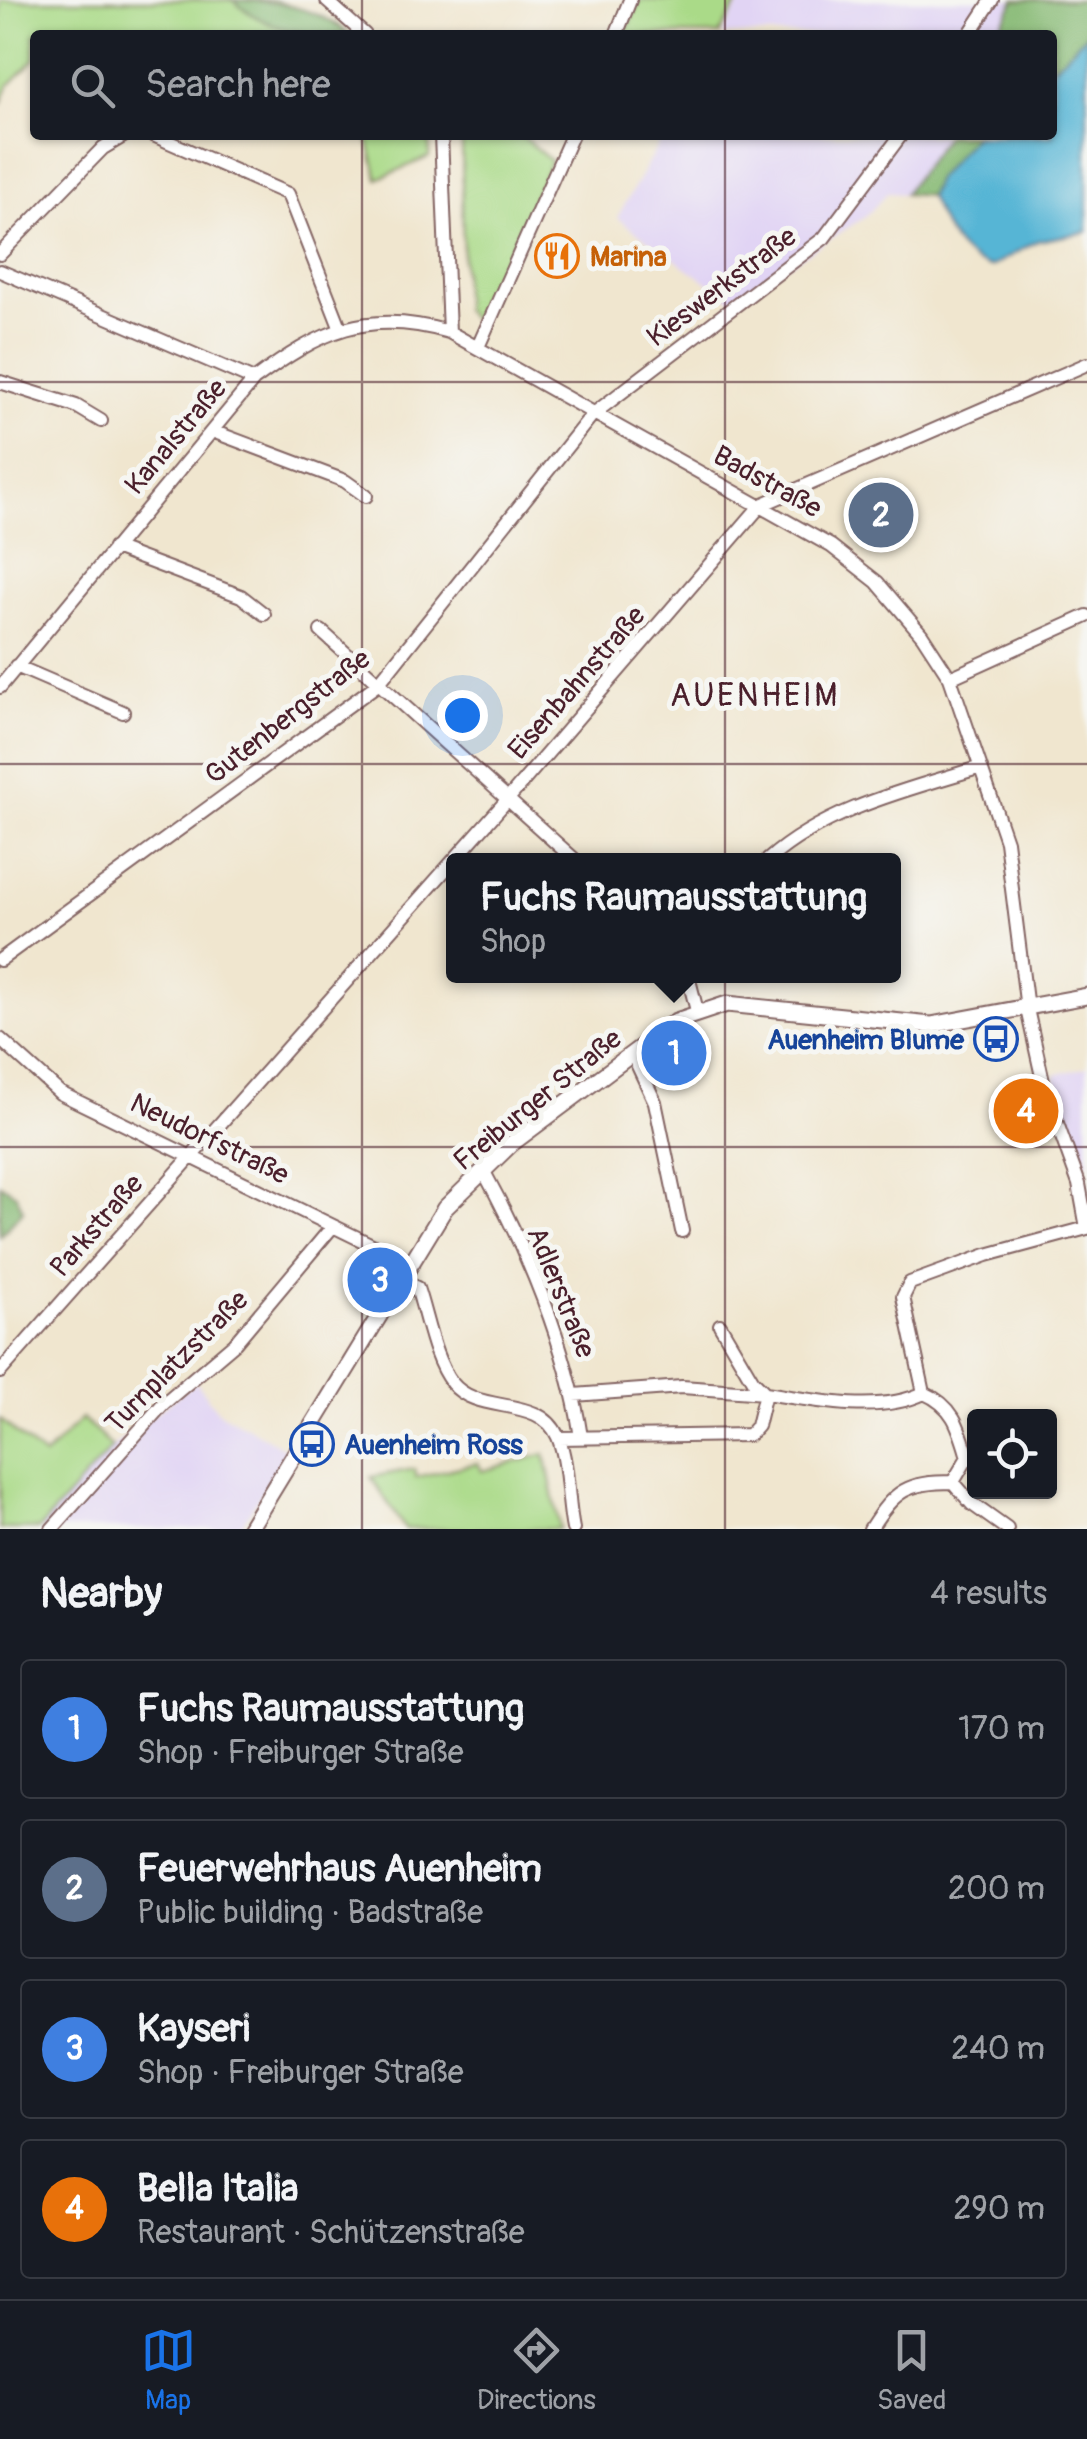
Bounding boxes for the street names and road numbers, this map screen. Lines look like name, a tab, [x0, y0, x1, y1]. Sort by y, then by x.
street label: Kieswerkstraße	[640, 219, 804, 355]
street label: Kanalstraße	[118, 372, 235, 502]
street label: Badstraße	[707, 438, 828, 526]
street label: Eisenbahnstraße	[501, 599, 654, 767]
street label: Gutenbergstraße	[198, 642, 378, 793]
street label: Freiburger Straße	[447, 1021, 629, 1179]
street label: Neudorfstraße	[124, 1086, 295, 1193]
street label: Parkstraße	[43, 1167, 151, 1285]
street label: Adlerstraße	[518, 1222, 603, 1363]
street label: Turnplatzstraße	[98, 1283, 256, 1441]

